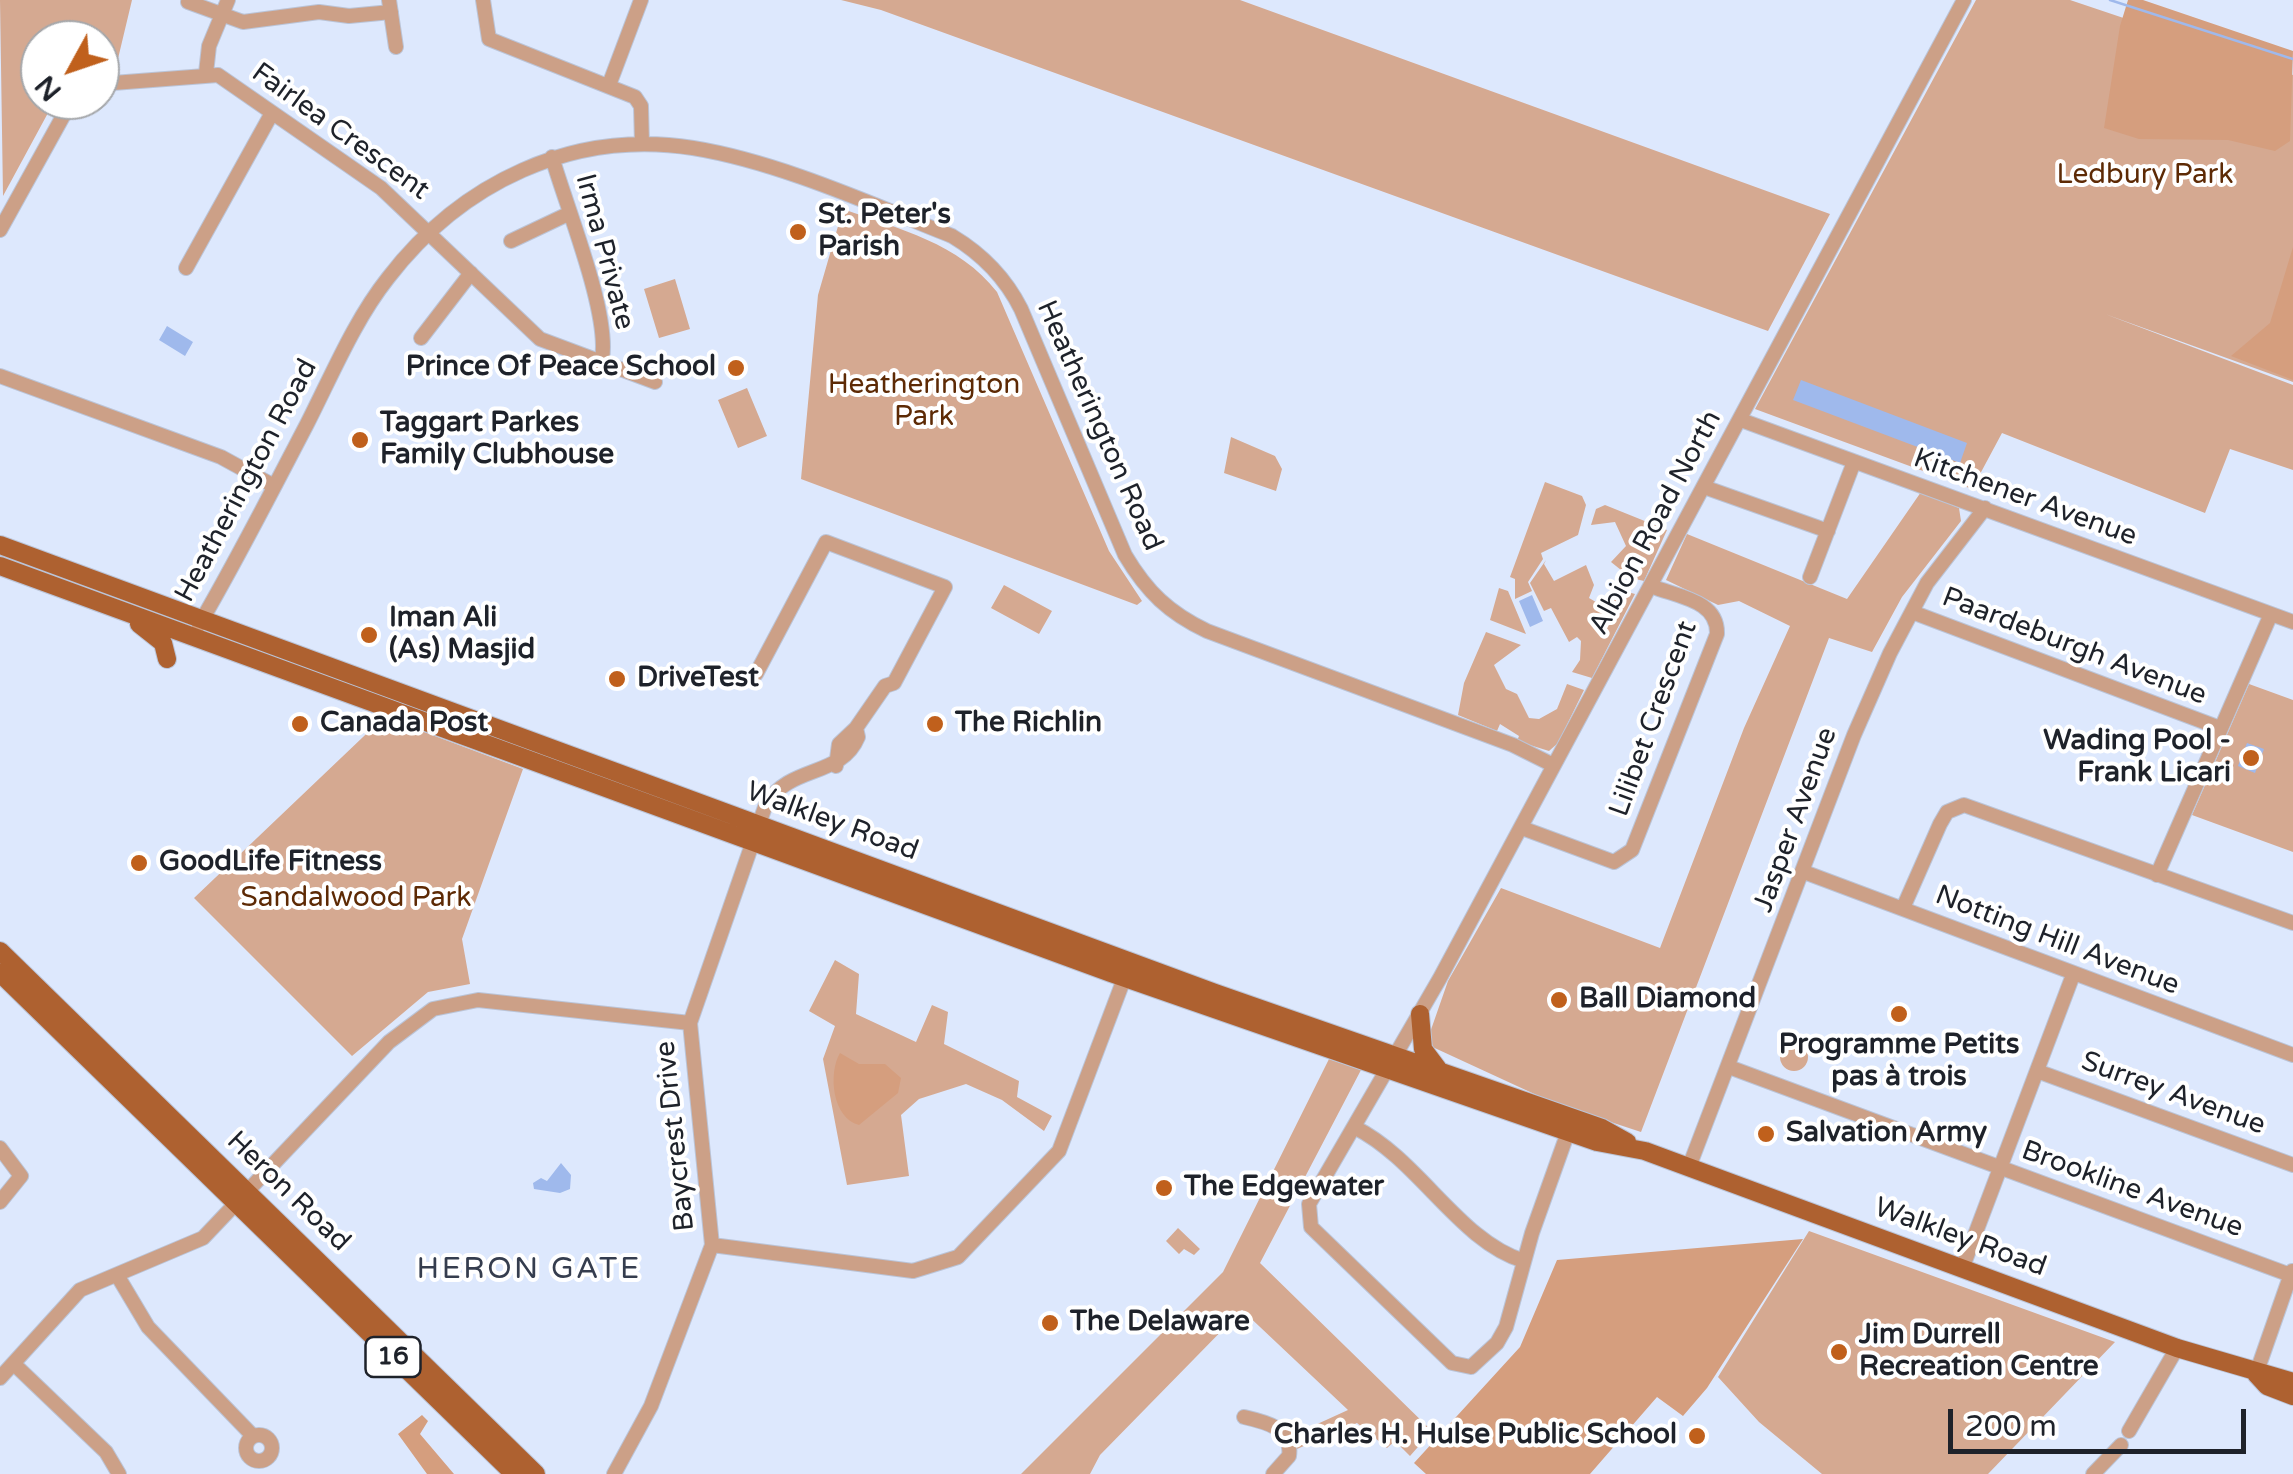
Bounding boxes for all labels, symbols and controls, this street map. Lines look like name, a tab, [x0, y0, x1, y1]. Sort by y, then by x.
north arrow	[20, 20, 120, 120]
street label: Fairlea Crescent	[245, 56, 435, 208]
text: N	[28, 68, 69, 108]
park label: Ledbury Park	[2056, 159, 2234, 193]
street label: Irma Private	[567, 170, 641, 334]
place label: St. Peter's Parish	[818, 199, 951, 265]
marker: St. Peter's Parish	[787, 221, 809, 243]
street label: Heatherington Road	[1029, 296, 1169, 556]
place label: Prince Of Peace School	[406, 351, 716, 385]
street label: Heatherington Road	[169, 354, 325, 608]
marker: Prince Of Peace School	[725, 357, 747, 379]
park label: Heatherington Park	[828, 369, 1020, 435]
street label: Albion Road North	[1583, 405, 1729, 641]
place label: Taggart Parkes Family Clubhouse	[380, 407, 614, 473]
marker: Taggart Parkes Family Clubhouse	[349, 429, 371, 451]
street label: Kitchener Avenue	[1909, 442, 2141, 554]
street label: Paardeburgh Avenue	[1937, 581, 2211, 713]
place label: Iman Ali (As) Masjid	[389, 602, 535, 668]
street label: Lilibet Crescent	[1603, 617, 1705, 821]
marker: Iman Ali (As) Masjid	[358, 624, 380, 646]
place label: DriveTest	[637, 662, 759, 696]
marker: DriveTest	[606, 668, 628, 690]
place label: Canada Post	[320, 707, 488, 741]
place label: The Richlin	[955, 707, 1102, 741]
marker: Canada Post	[289, 713, 311, 735]
marker: The Richlin	[924, 713, 946, 735]
street label: Jasper Avenue	[1747, 723, 1845, 917]
place label: Wading Pool - Frank Licari	[2043, 725, 2231, 791]
marker: Wading Pool - Frank Licari	[2240, 747, 2262, 769]
street label: Walkley Road	[741, 775, 923, 869]
place label: GoodLife Fitness	[159, 846, 382, 880]
marker: GoodLife Fitness	[128, 852, 150, 874]
street label: Notting Hill Avenue	[1930, 879, 2184, 1003]
park label: Sandalwood Park	[240, 882, 472, 916]
place label: Ball Diamond	[1579, 983, 1756, 1017]
marker: Ball Diamond	[1548, 989, 1570, 1011]
marker: Programme Petits pas à trois	[1888, 1003, 1910, 1025]
place label: Programme Petits pas à trois	[1779, 1029, 2019, 1095]
street label: Baycrest Drive	[649, 1039, 703, 1233]
street label: Surrey Avenue	[2076, 1045, 2270, 1143]
place label: Salvation Army	[1786, 1117, 1987, 1151]
marker: Salvation Army	[1755, 1123, 1777, 1145]
street label: Heron Road	[219, 1125, 357, 1259]
street label: Brookline Avenue	[2017, 1134, 2247, 1246]
place label: The Edgewater	[1184, 1171, 1384, 1205]
marker: The Edgewater	[1153, 1177, 1175, 1199]
street label: Walkley Road	[1869, 1191, 2051, 1285]
district label: HERON GATE	[416, 1252, 642, 1288]
place label: The Delaware	[1070, 1306, 1250, 1340]
marker: The Delaware	[1039, 1312, 1061, 1334]
place label: Jim Durrell Recreation Centre	[1859, 1319, 2099, 1385]
road number: 16	[366, 1337, 420, 1377]
marker: Jim Durrell Recreation Centre	[1828, 1341, 1850, 1363]
scale bar	[1953, 1389, 2250, 1451]
text: 200 m	[1965, 1408, 2057, 1445]
place label: Charles H. Hulse Public School	[1274, 1419, 1677, 1453]
marker: Charles H. Hulse Public School	[1686, 1425, 1708, 1447]

